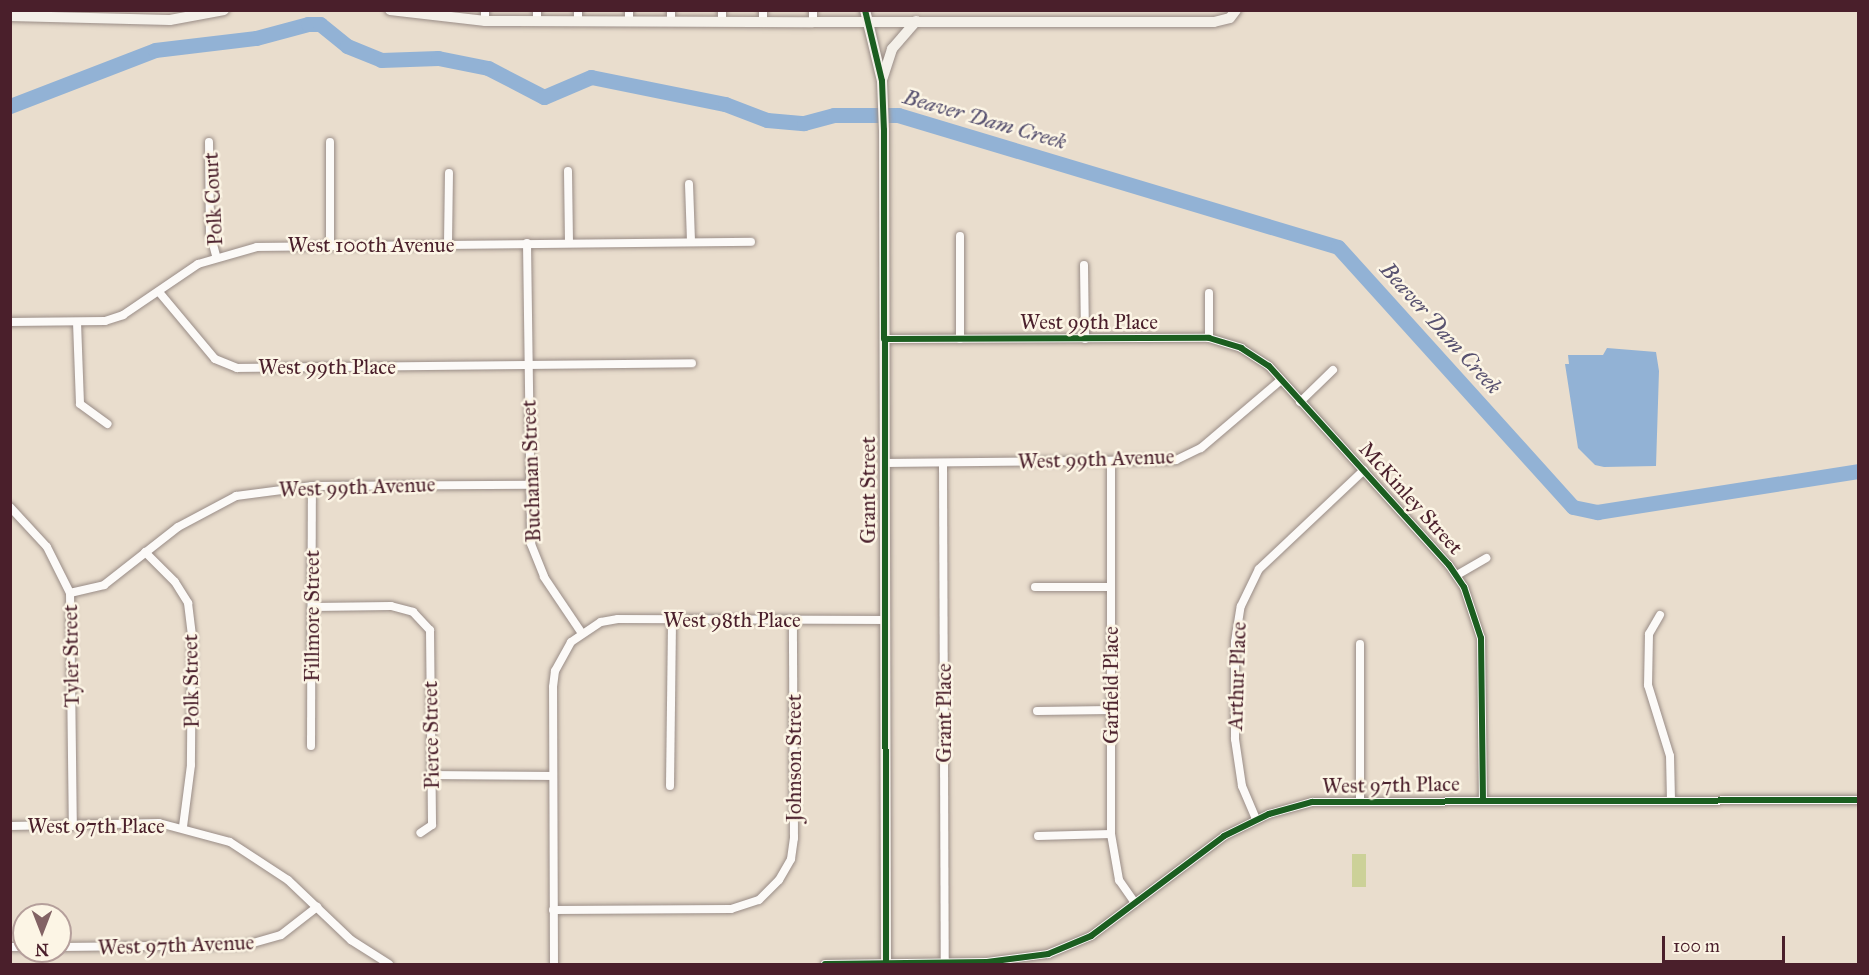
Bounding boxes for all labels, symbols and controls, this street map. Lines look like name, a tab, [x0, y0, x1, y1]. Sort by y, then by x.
water label: Beaver Dam Creek	[900, 83, 1070, 155]
street label: Polk Court	[198, 152, 228, 246]
street label: West 100th Avenue	[288, 232, 454, 258]
water label: Beaver Dam Creek	[1375, 257, 1507, 399]
street label: West 99th Place	[1020, 309, 1158, 335]
street label: West 99th Place	[258, 354, 396, 380]
street label: Buchanan Street	[516, 399, 546, 543]
street label: Grant Street	[855, 436, 881, 544]
street label: McKinley Street	[1354, 436, 1468, 560]
street label: West 99th Avenue	[1017, 444, 1175, 474]
street label: West 99th Avenue	[278, 472, 436, 502]
street label: Fillmore Street	[299, 550, 325, 682]
street label: Tyler Street	[58, 604, 84, 708]
street label: West 98th Place	[663, 607, 801, 633]
street label: Arthur Place	[1223, 621, 1251, 731]
street label: Garfield Place	[1098, 626, 1124, 744]
street label: Polk Street	[178, 634, 204, 728]
street label: Grant Place	[931, 663, 957, 763]
street label: Pierce Street	[417, 681, 445, 789]
street label: Johnson Street	[781, 694, 807, 822]
street label: West 97th Place	[1322, 771, 1460, 799]
street label: West 97th Place	[27, 813, 165, 839]
north arrow	[12, 903, 72, 963]
scale bar	[1665, 924, 1788, 962]
street label: West 97th Avenue	[97, 930, 255, 960]
text: 100 m	[1673, 935, 1720, 957]
text: N	[35, 940, 49, 959]

